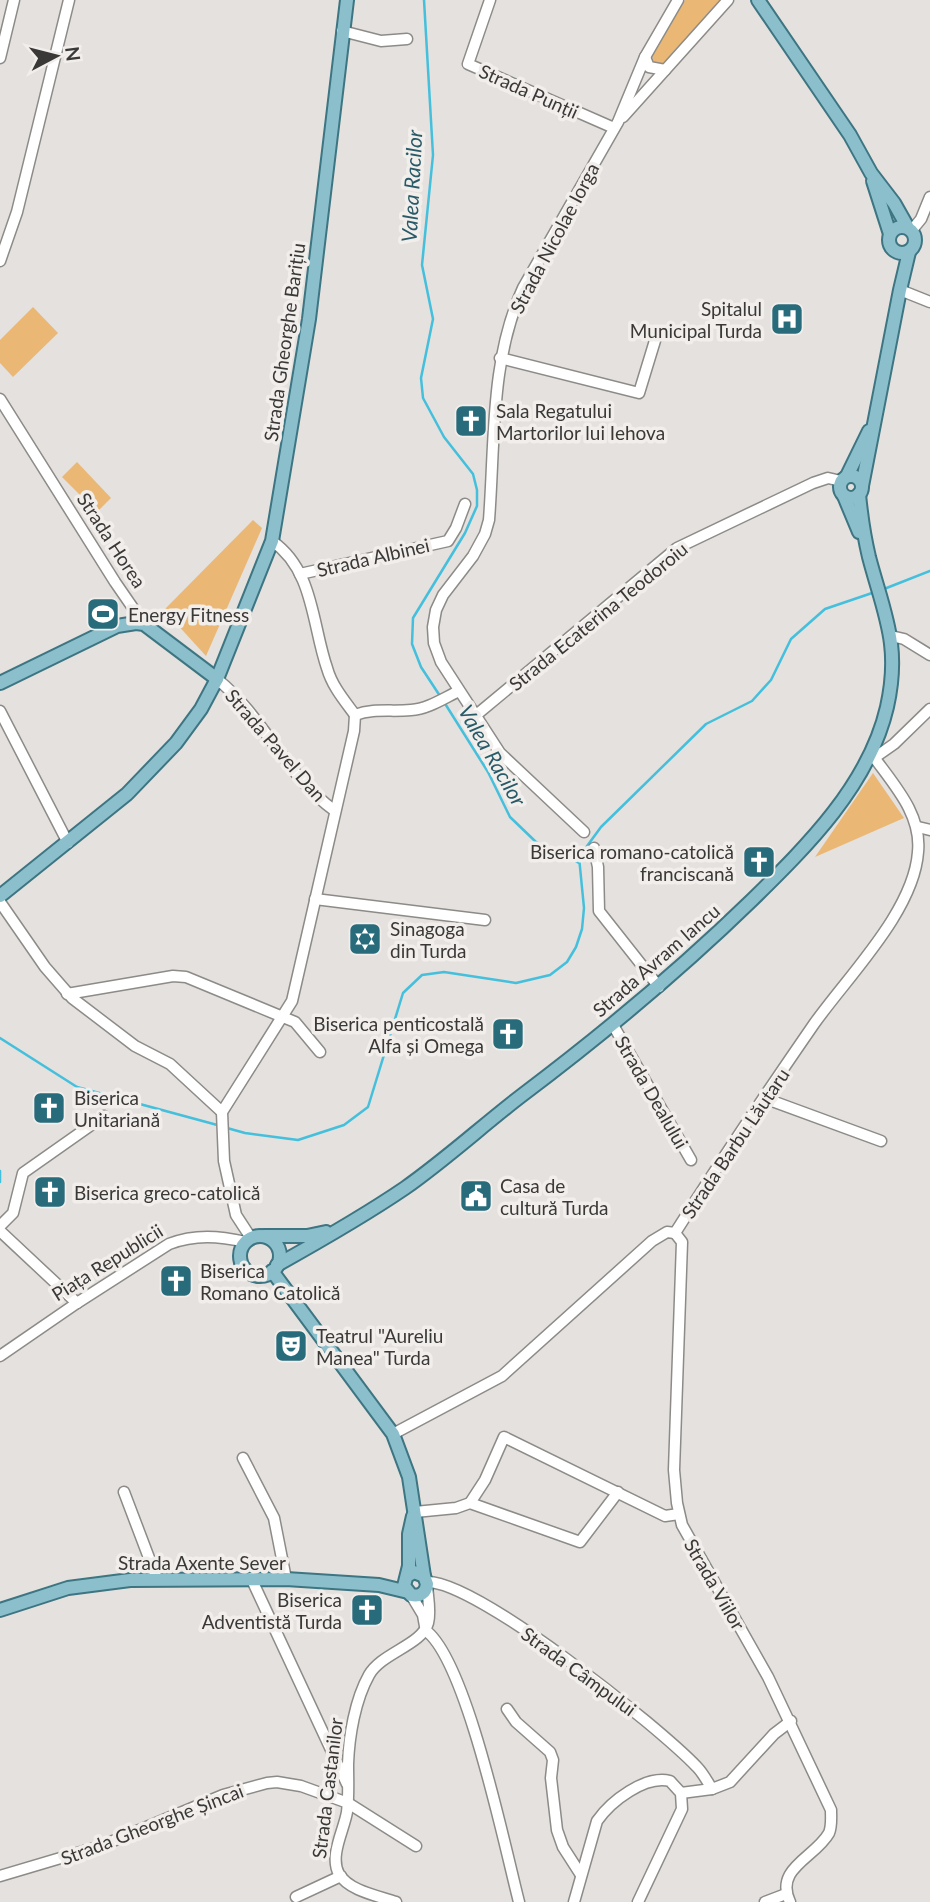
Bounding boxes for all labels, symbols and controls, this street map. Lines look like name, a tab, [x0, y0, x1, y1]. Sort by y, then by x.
north arrow	[21, 21, 91, 91]
text: N	[61, 45, 86, 63]
street label: Strada Punții	[476, 59, 582, 123]
water label: Valea Racilor	[396, 128, 426, 243]
street label: Strada Nicolae Iorga	[505, 159, 603, 317]
street label: Strada Gheorghe Barițiu	[259, 241, 309, 443]
place label: Spitalul Municipal Turda	[630, 297, 762, 342]
hospital icon: Spitalul Municipal Turda	[768, 300, 806, 338]
place label: Sala Regatului Martorilor lui Iehova	[496, 399, 665, 444]
church icon: Sala Regatului Martorilor lui Iehova	[452, 402, 490, 440]
street label: Strada Horea	[73, 488, 151, 592]
street label: Strada Albinei	[314, 533, 432, 581]
street label: Strada Ecaterina Teodoroiu	[504, 537, 692, 695]
sports icon: Energy Fitness	[84, 595, 122, 633]
place label: Energy Fitness	[128, 603, 249, 626]
street label: Strada Pavel Dan	[221, 684, 331, 806]
water label: Valea Racilor	[454, 700, 532, 811]
place label: Biserica romano-catolică franciscană	[530, 840, 734, 885]
church icon: Biserica romano-catolică franciscană	[740, 843, 778, 881]
street label: Strada Avram Iancu	[588, 899, 724, 1021]
place label: Sinagoga din Turda	[390, 917, 467, 962]
synagogue icon: Sinagoga din Turda	[346, 920, 384, 958]
place label: Biserica penticostală Alfa și Omega	[313, 1012, 484, 1057]
church icon: Biserica penticostală Alfa și Omega	[489, 1015, 527, 1053]
street label: Strada Dealului	[610, 1032, 694, 1152]
street label: Strada Barbu Lăutaru	[676, 1064, 794, 1222]
place label: Biserica Unitariană	[74, 1086, 160, 1131]
church icon: Biserica Unitariană	[30, 1089, 68, 1127]
church icon: Biserica greco-catolică	[31, 1173, 69, 1211]
place label: Casa de cultură Turda	[500, 1174, 609, 1219]
public building icon: Casa de cultură Turda	[457, 1177, 495, 1215]
place label: Biserica greco-catolică	[74, 1181, 260, 1204]
street label: Piața Republicii	[47, 1219, 167, 1305]
place label: Biserica Romano Catolică	[200, 1259, 340, 1304]
church icon: Biserica Romano Catolică	[157, 1262, 195, 1300]
place label: Teatrul "Aureliu Manea" Turda	[316, 1324, 443, 1369]
theatre icon: Teatrul "Aureliu Manea" Turda	[272, 1327, 310, 1365]
street label: Strada Viilor	[680, 1534, 750, 1634]
street label: Strada Axente Sever	[118, 1551, 286, 1574]
place label: Biserica Adventistă Turda	[202, 1588, 342, 1633]
church icon: Biserica Adventistă Turda	[348, 1591, 386, 1629]
street label: Strada Câmpului	[517, 1622, 641, 1720]
street label: Strada Castanilor	[307, 1716, 347, 1860]
street label: Strada Gheorghe Șincai	[58, 1779, 246, 1869]

